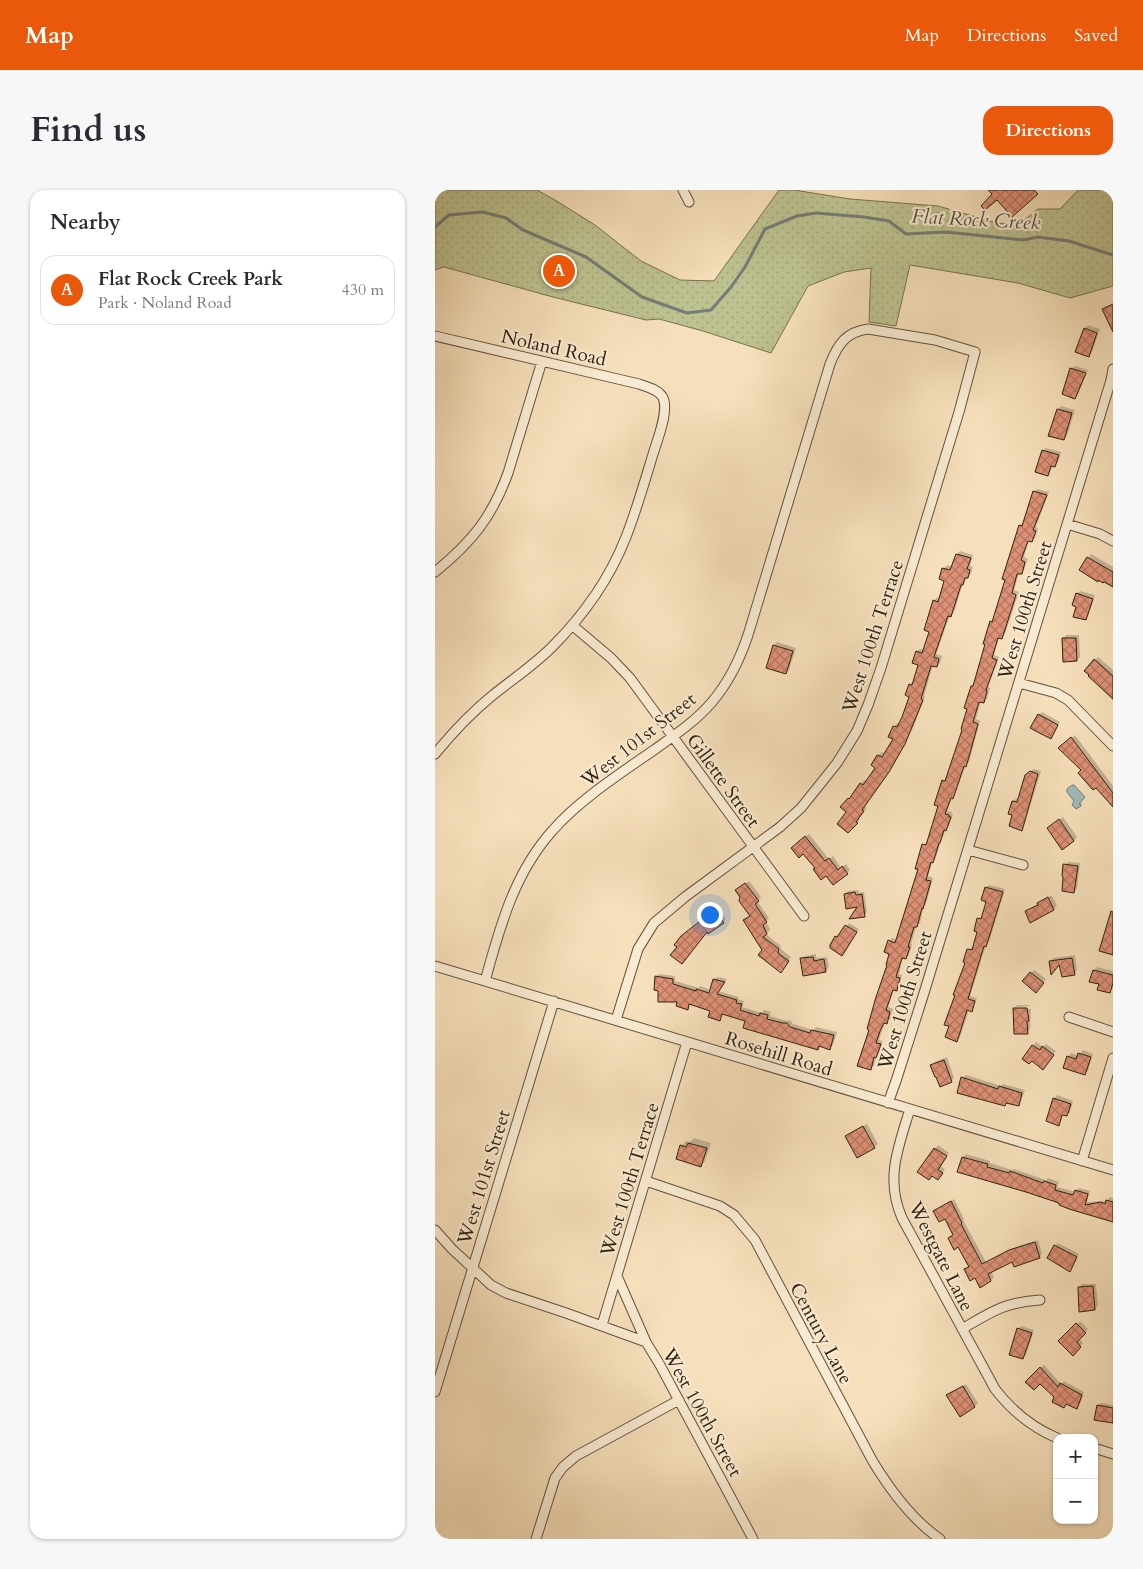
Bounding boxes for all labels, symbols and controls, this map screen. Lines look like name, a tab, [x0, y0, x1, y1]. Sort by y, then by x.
text: Map	[25, 19, 74, 52]
text: Map	[905, 23, 939, 48]
text: Directions	[967, 23, 1046, 48]
text: Saved	[1074, 23, 1118, 48]
text: Find us	[30, 106, 146, 154]
button: Directions	[983, 106, 1113, 155]
water label: Flat Rock Creek	[911, 203, 1041, 236]
text: Nearby	[50, 208, 121, 237]
pin: A	[543, 252, 575, 290]
text: Flat Rock Creek Park	[98, 266, 283, 292]
text: A	[61, 279, 73, 301]
text: 430 m	[342, 279, 384, 301]
text: Park · Noland Road	[98, 292, 232, 314]
street label: Noland Road	[499, 323, 609, 373]
street label: West 100th Street	[991, 538, 1058, 684]
street label: West 100th Terrace	[836, 556, 910, 717]
street label: West 101st Street	[575, 687, 702, 794]
street label: Gillette Street	[680, 728, 766, 833]
your location	[697, 902, 723, 928]
street label: West 100th Street	[871, 928, 938, 1074]
street label: Rosehill Road	[722, 1025, 835, 1083]
street label: West 100th Terrace	[594, 1099, 666, 1260]
street label: West 101st Street	[451, 1107, 517, 1249]
street label: Westgate Lane	[902, 1196, 980, 1316]
street label: Century Lane	[783, 1278, 859, 1389]
street label: West 100th Street	[655, 1343, 748, 1482]
map controls	[1053, 1434, 1098, 1524]
button: +	[1053, 1434, 1098, 1479]
button: −	[1053, 1479, 1098, 1524]

